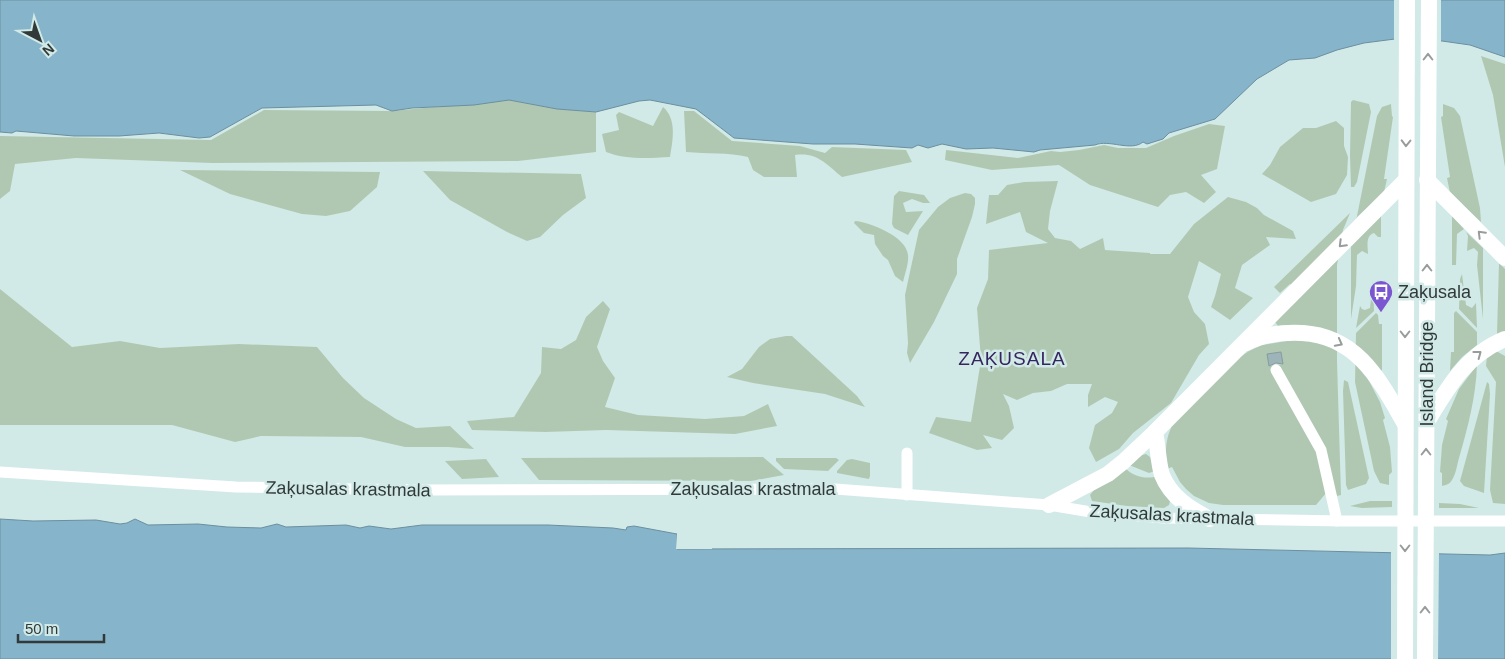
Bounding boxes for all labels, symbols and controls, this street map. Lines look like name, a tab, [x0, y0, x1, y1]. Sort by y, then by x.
north arrow	[15, 15, 65, 65]
text: N	[39, 40, 58, 59]
one-way arrow	[1423, 52, 1433, 60]
one-way arrow	[1401, 139, 1411, 147]
one-way arrow	[1478, 230, 1487, 239]
one-way arrow	[1338, 238, 1347, 247]
one-way arrow	[1422, 264, 1432, 272]
bus stop icon: Zaķusala	[1368, 279, 1394, 313]
place label: Zaķusala	[1398, 282, 1472, 302]
street label: Island Bridge	[1417, 321, 1437, 427]
one-way arrow	[1400, 330, 1410, 338]
one-way arrow	[1334, 337, 1343, 347]
district label: ZAĶUSALA	[958, 348, 1066, 369]
one-way arrow	[1473, 350, 1482, 359]
one-way arrow	[1421, 448, 1431, 456]
street label: Zaķusalas krastmala	[265, 478, 432, 500]
street label: Zaķusalas krastmala	[670, 479, 837, 499]
street label: Zaķusalas krastmala	[1089, 501, 1256, 529]
one-way arrow	[1400, 544, 1410, 552]
one-way arrow	[1420, 606, 1431, 614]
scale bar	[18, 612, 104, 644]
text: 50 m	[25, 620, 58, 637]

